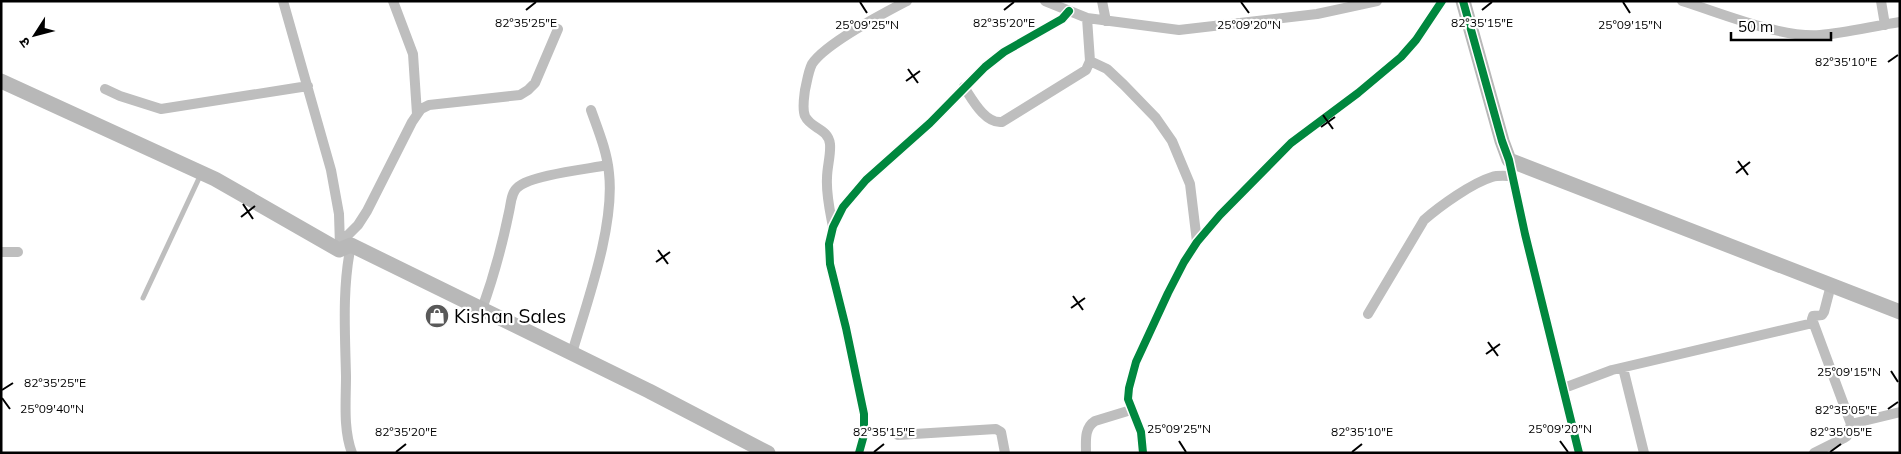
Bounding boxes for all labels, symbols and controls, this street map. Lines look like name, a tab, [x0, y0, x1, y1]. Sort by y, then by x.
north arrow	[10, 10, 60, 60]
scale bar	[1731, 10, 1831, 42]
text: 82°35'25"E	[495, 15, 557, 30]
text: 82°35'20"E	[973, 15, 1035, 30]
text: 82°35'15"E	[1451, 15, 1513, 30]
text: 25°09'25"N	[835, 17, 899, 32]
text: 25°09'20"N	[1217, 17, 1281, 32]
text: 25°09'15"N	[1598, 17, 1662, 32]
text: 50 m	[1738, 17, 1773, 36]
text: उ	[14, 33, 34, 51]
text: 82°35'10"E	[1815, 54, 1877, 69]
shop icon: Kishan Sales	[424, 303, 450, 329]
place label: Kishan Sales	[454, 304, 566, 328]
text: 25°09'15"N	[1817, 364, 1881, 379]
text: 82°35'25"E	[24, 375, 86, 390]
text: 25°09'40"N	[20, 401, 84, 416]
text: 82°35'05"E	[1815, 402, 1877, 417]
text: 25°09'25"N	[1147, 421, 1211, 436]
text: 25°09'20"N	[1528, 421, 1592, 436]
text: 82°35'20"E	[375, 424, 437, 439]
text: 82°35'15"E	[853, 424, 915, 439]
text: 82°35'10"E	[1331, 424, 1393, 439]
text: 82°35'05"E	[1810, 424, 1872, 439]

